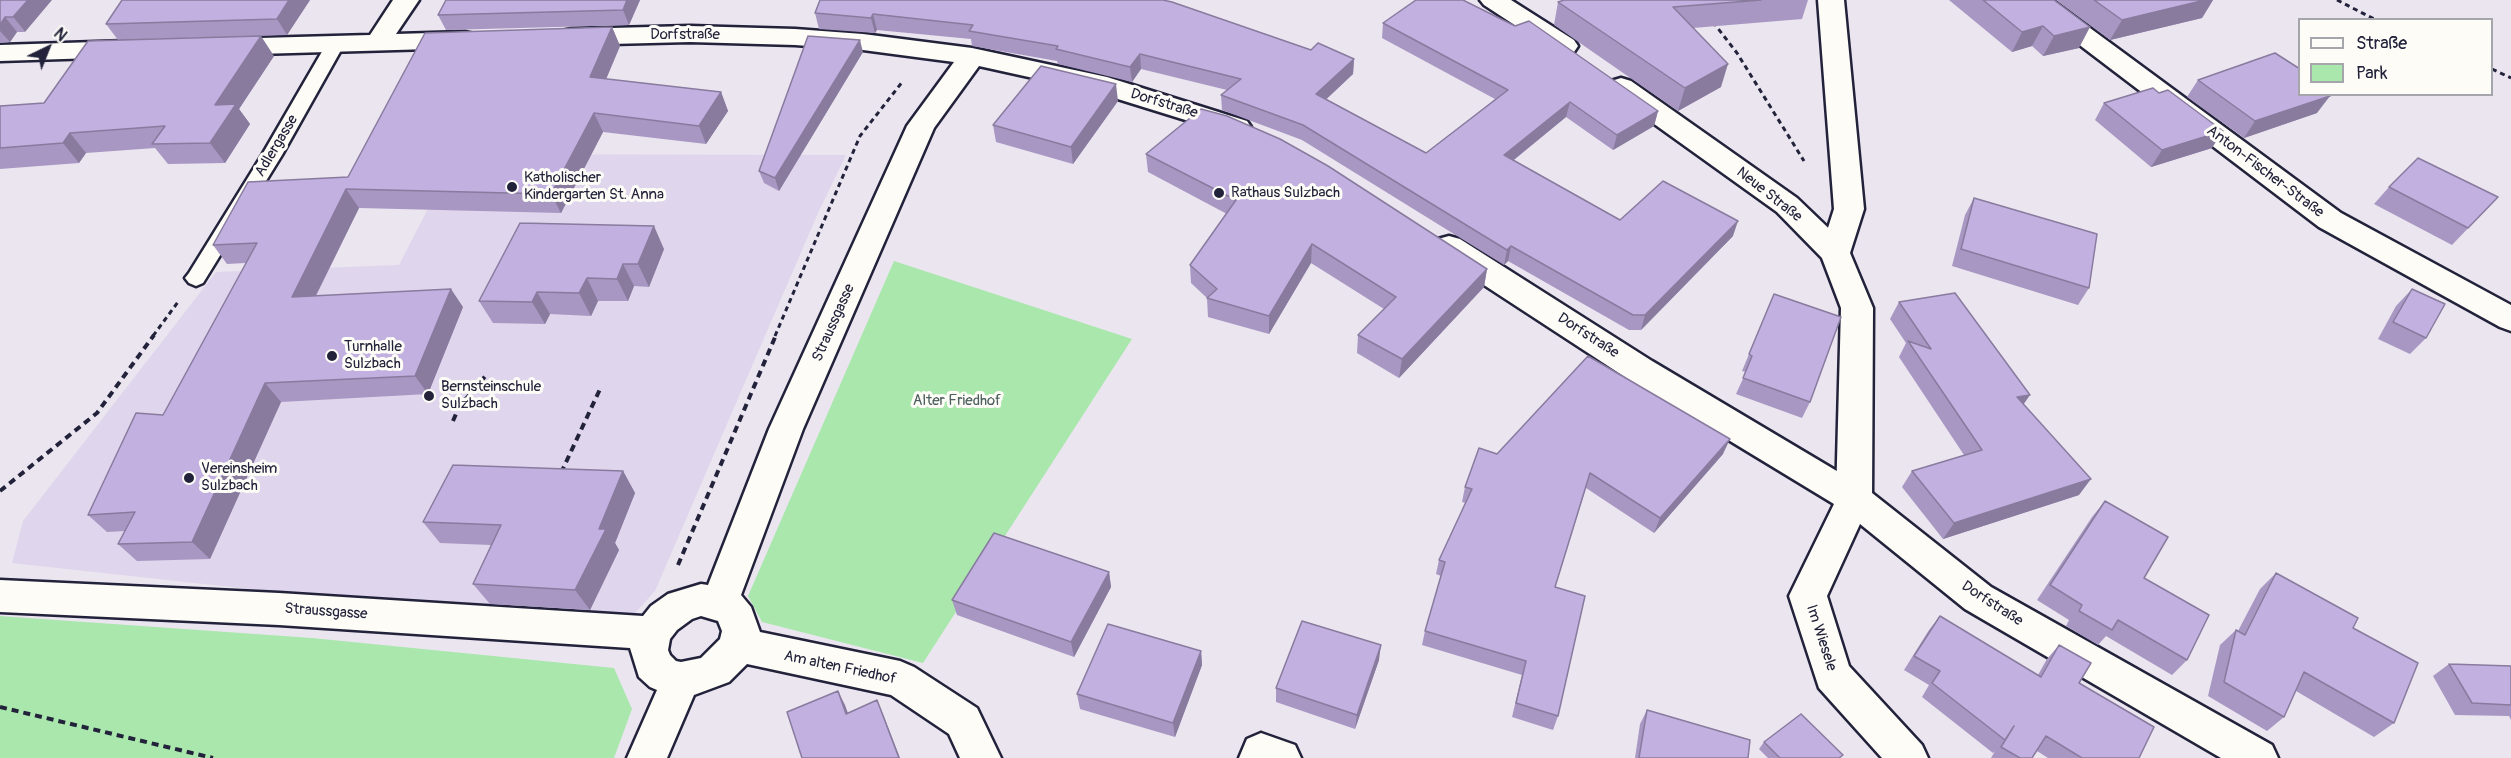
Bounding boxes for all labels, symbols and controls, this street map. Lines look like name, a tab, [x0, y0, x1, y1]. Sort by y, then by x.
north arrow	[18, 18, 78, 78]
legend	[2298, 18, 2493, 96]
text: N	[49, 24, 71, 46]
street label: Dorfstraße	[650, 26, 720, 44]
text: Straße	[2356, 32, 2407, 55]
text: Park	[2356, 62, 2388, 85]
street label: Dorfstraße	[1128, 85, 1200, 123]
street label: Adlergasse	[252, 112, 302, 180]
street label: Anton-Fischer-Straße	[2203, 122, 2327, 222]
street label: Neue Straße	[1733, 164, 1805, 226]
place label: Katholischer Kindergarten St. Anna	[524, 169, 664, 204]
marker: Katholischer Kindergarten St. Anna	[505, 180, 519, 194]
place label: Rathaus Sulzbach	[1231, 184, 1340, 202]
marker: Rathaus Sulzbach	[1212, 186, 1226, 200]
street label: Straussgasse	[809, 281, 859, 365]
street label: Dorfstraße	[1554, 310, 1622, 362]
place label: Turnhalle Sulzbach	[344, 338, 402, 373]
marker: Turnhalle Sulzbach	[325, 349, 339, 363]
place label: Bernsteinschule Sulzbach	[441, 378, 541, 413]
marker: Bernsteinschule Sulzbach	[422, 389, 436, 403]
park label: Alter Friedhof	[913, 392, 1001, 410]
place label: Vereinsheim Sulzbach	[201, 460, 277, 495]
marker: Vereinsheim Sulzbach	[182, 471, 196, 485]
street label: Dorfstraße	[1958, 578, 2026, 630]
street label: Straussgasse	[284, 600, 368, 624]
street label: Im Wiesele	[1802, 603, 1840, 673]
street label: Am alten Friedhof	[782, 647, 898, 689]

